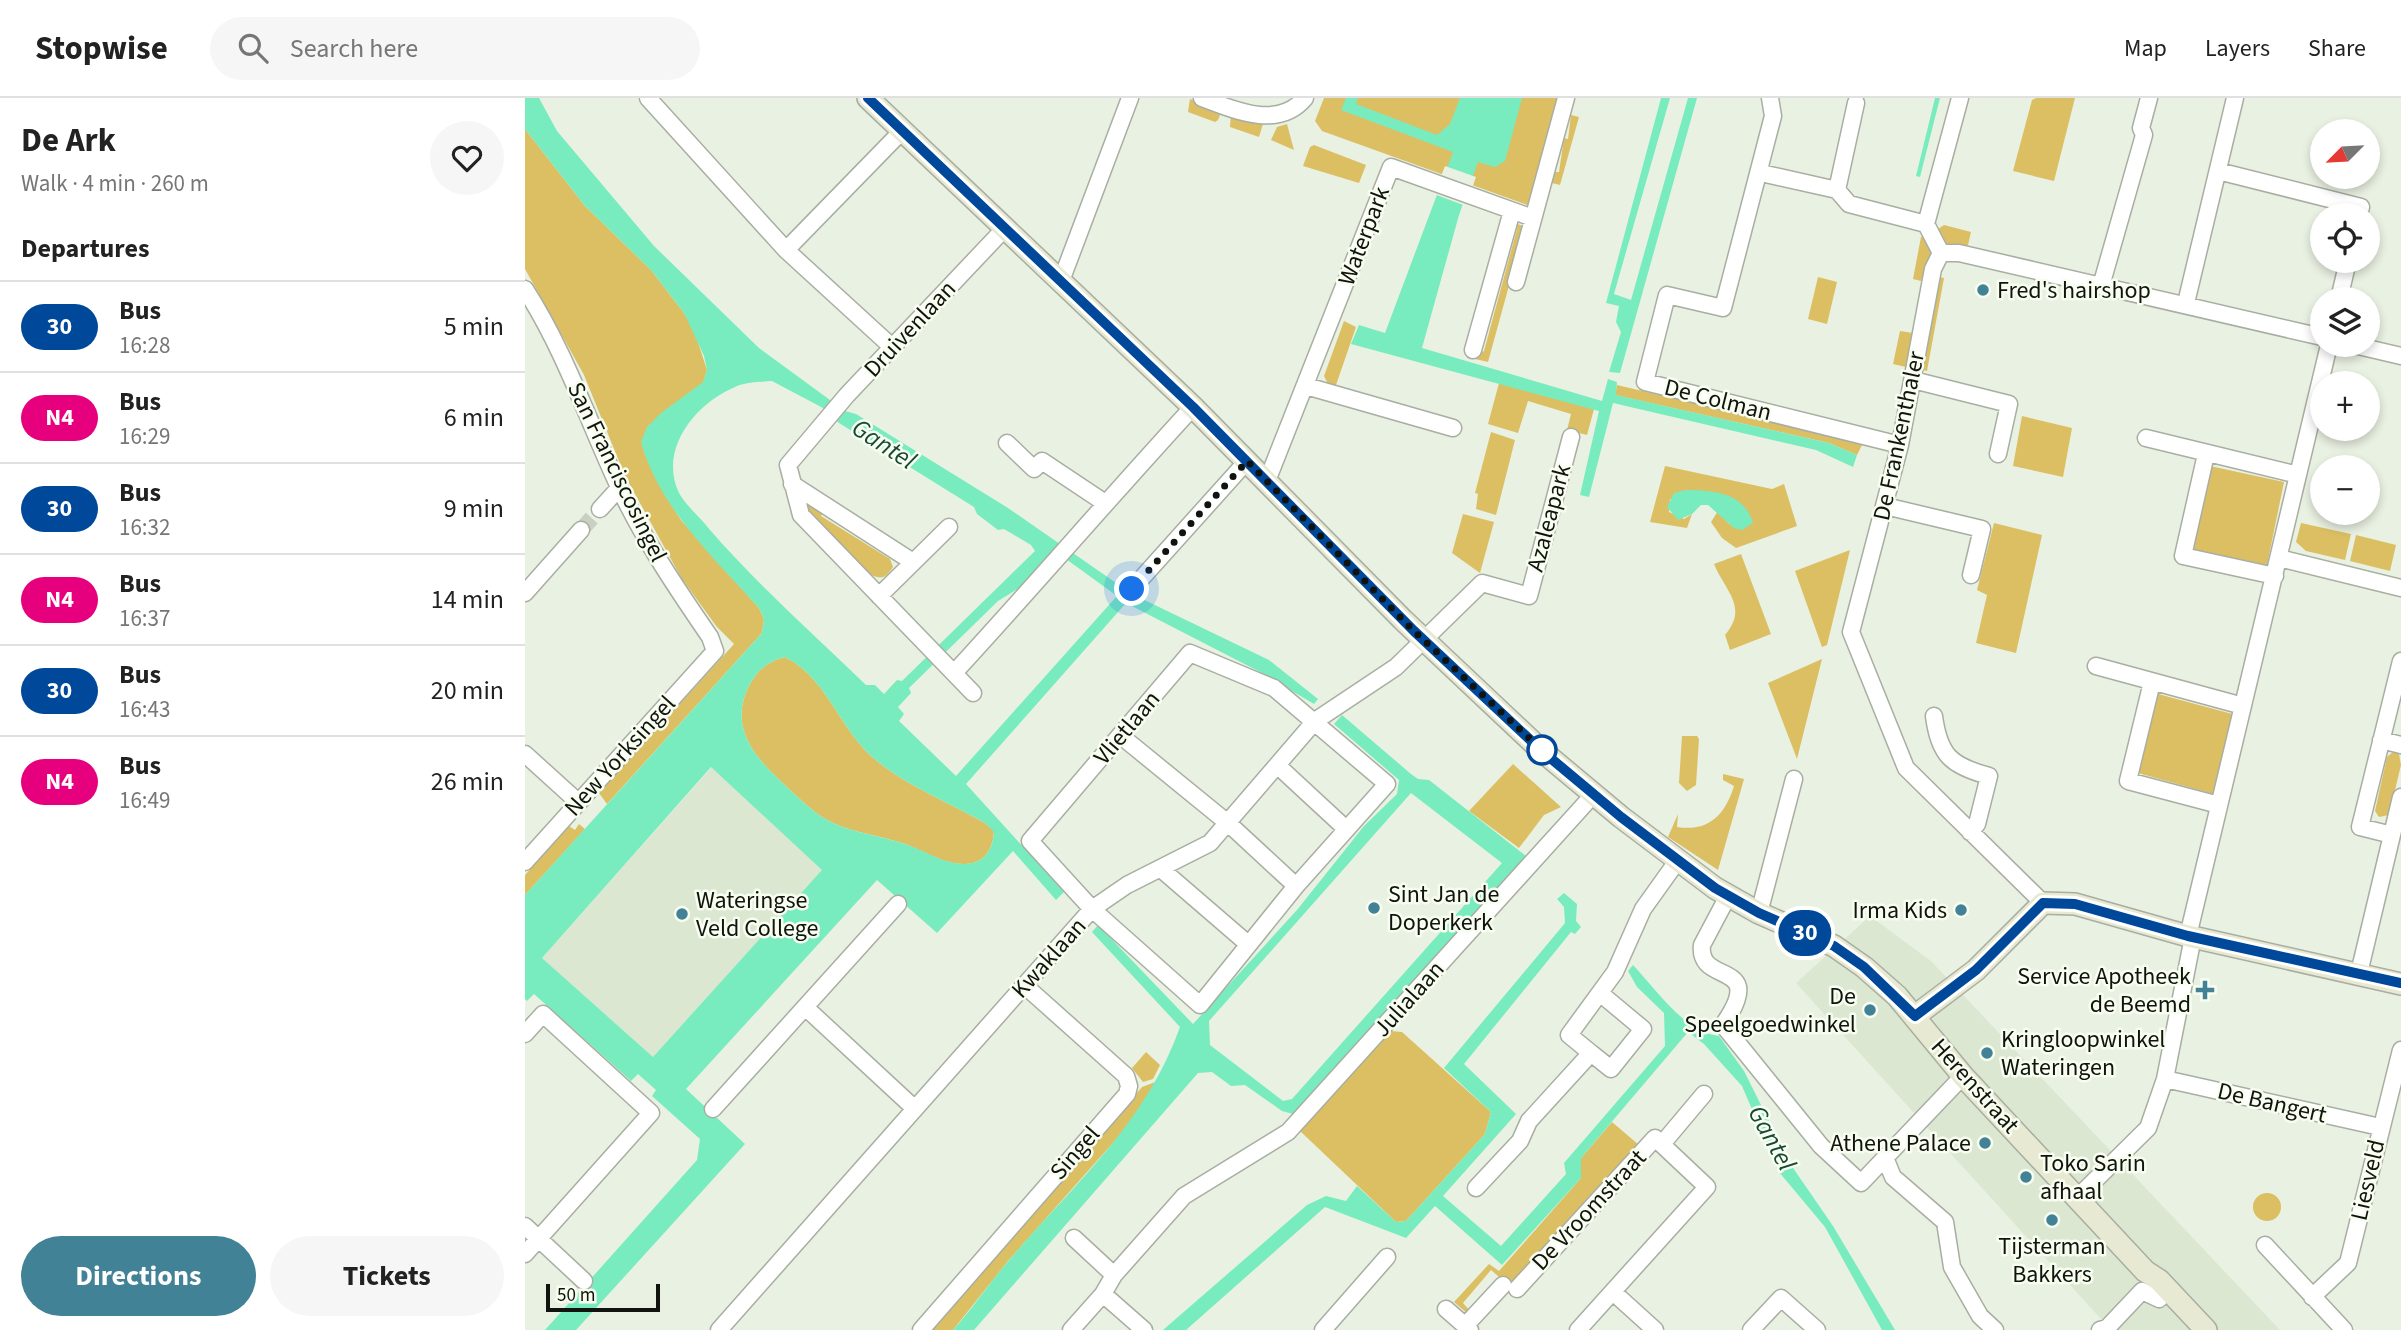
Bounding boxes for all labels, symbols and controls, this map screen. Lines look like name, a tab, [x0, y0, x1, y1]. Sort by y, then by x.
search box	[210, 17, 700, 80]
text: Stopwise	[35, 25, 168, 72]
icon: search	[234, 29, 272, 67]
text: Search here	[290, 30, 418, 67]
text: Map	[2124, 31, 2167, 66]
text: Layers	[2205, 31, 2270, 66]
text: Share	[2308, 31, 2366, 66]
text: De Ark	[21, 117, 116, 164]
north arrow	[2310, 119, 2380, 189]
map controls	[2310, 119, 2380, 525]
button: heart	[430, 121, 504, 195]
text: Walk · 4 min · 260 m	[21, 167, 209, 200]
street label: Waterpark	[1329, 181, 1399, 291]
button: locate	[2310, 203, 2380, 273]
text: Departures	[21, 230, 149, 267]
street label: Druivenlaan	[856, 273, 964, 385]
place label: Fred's hairshop	[1997, 273, 2151, 308]
marker: Fred's hairshop	[1975, 282, 1991, 298]
button: layers	[2310, 287, 2380, 357]
text: Bus	[119, 292, 161, 329]
text: 5 min	[444, 308, 504, 345]
text: 30	[47, 309, 72, 344]
text: 16:28	[119, 329, 170, 362]
street label: De Frankenthaler	[1864, 348, 1934, 524]
street label: De Colman	[1661, 370, 1775, 430]
button: +	[2310, 371, 2380, 441]
street label: San Franciscosingel	[558, 376, 676, 568]
text: Bus	[119, 383, 161, 420]
text: 6 min	[444, 399, 504, 436]
text: N4	[45, 400, 74, 435]
water label: Gantel	[845, 409, 924, 479]
text: 16:29	[119, 420, 170, 453]
button: −	[2310, 455, 2380, 525]
street label: Azaleapark	[1518, 460, 1580, 576]
text: Bus	[119, 474, 161, 511]
text: 9 min	[444, 490, 504, 527]
text: 30	[47, 491, 72, 526]
text: 16:32	[119, 511, 170, 544]
text: Bus	[119, 565, 161, 602]
your location	[1114, 571, 1149, 606]
text: 14 min	[431, 581, 504, 618]
text: N4	[45, 582, 74, 617]
text: 16:37	[119, 602, 170, 635]
text: Bus	[119, 656, 161, 693]
text: 20 min	[431, 672, 504, 709]
text: 30	[47, 673, 72, 708]
street label: Vlietlaan	[1085, 683, 1169, 773]
street label: New Yorksingel	[556, 688, 684, 824]
text: 16:43	[119, 693, 170, 726]
unlabelled marker	[1527, 735, 1557, 765]
text: Bus	[119, 747, 161, 784]
text: 26 min	[431, 763, 504, 800]
text: N4	[45, 764, 74, 799]
text: 16:49	[119, 784, 170, 817]
place label: Sint Jan de Doperkerk	[1388, 877, 1500, 940]
place label: Wateringse Veld College	[696, 883, 818, 946]
place label: Irma Kids	[1852, 893, 1947, 928]
marker: Sint Jan de Doperkerk	[1366, 900, 1382, 916]
marker: Irma Kids	[1953, 902, 1969, 918]
marker: Wateringse Veld College	[674, 906, 690, 922]
street label: Kwaklaan	[1003, 910, 1095, 1006]
line badge: 30	[1773, 910, 1837, 956]
text: 30	[1792, 915, 1818, 950]
street label: Julialaan	[1365, 953, 1453, 1045]
place label: Service Apotheek de Beemd	[2017, 959, 2191, 1022]
place label: De Speelgoedwinkel	[1684, 979, 1856, 1042]
marker: Service Apotheek de Beemd	[2197, 982, 2213, 998]
marker: De Speelgoedwinkel	[1862, 1002, 1878, 1018]
place label: Kringloopwinkel Wateringen	[2001, 1022, 2165, 1085]
street label: Herenstraat	[1922, 1030, 2028, 1142]
marker: Kringloopwinkel Wateringen	[1979, 1045, 1995, 1061]
street label: De Bangert	[2214, 1073, 2330, 1133]
water label: Gantel	[1739, 1098, 1805, 1178]
street label: Singel	[1042, 1118, 1108, 1188]
place label: Athene Palace	[1830, 1126, 1971, 1161]
marker: Athene Palace	[1977, 1135, 1993, 1151]
street label: Liesveld	[2342, 1136, 2394, 1224]
street label: De Vroomstraat	[1523, 1141, 1655, 1279]
place label: Toko Sarin afhaal	[2040, 1146, 2146, 1209]
marker: Toko Sarin afhaal	[2018, 1169, 2034, 1185]
marker: Tijsterman Bakkers	[2044, 1212, 2060, 1228]
place label: Tijsterman Bakkers	[1998, 1229, 2106, 1292]
button: Directions	[21, 1236, 256, 1316]
button: Tickets	[270, 1236, 504, 1316]
scale bar	[546, 1281, 660, 1313]
text: 50 m	[557, 1282, 595, 1309]

